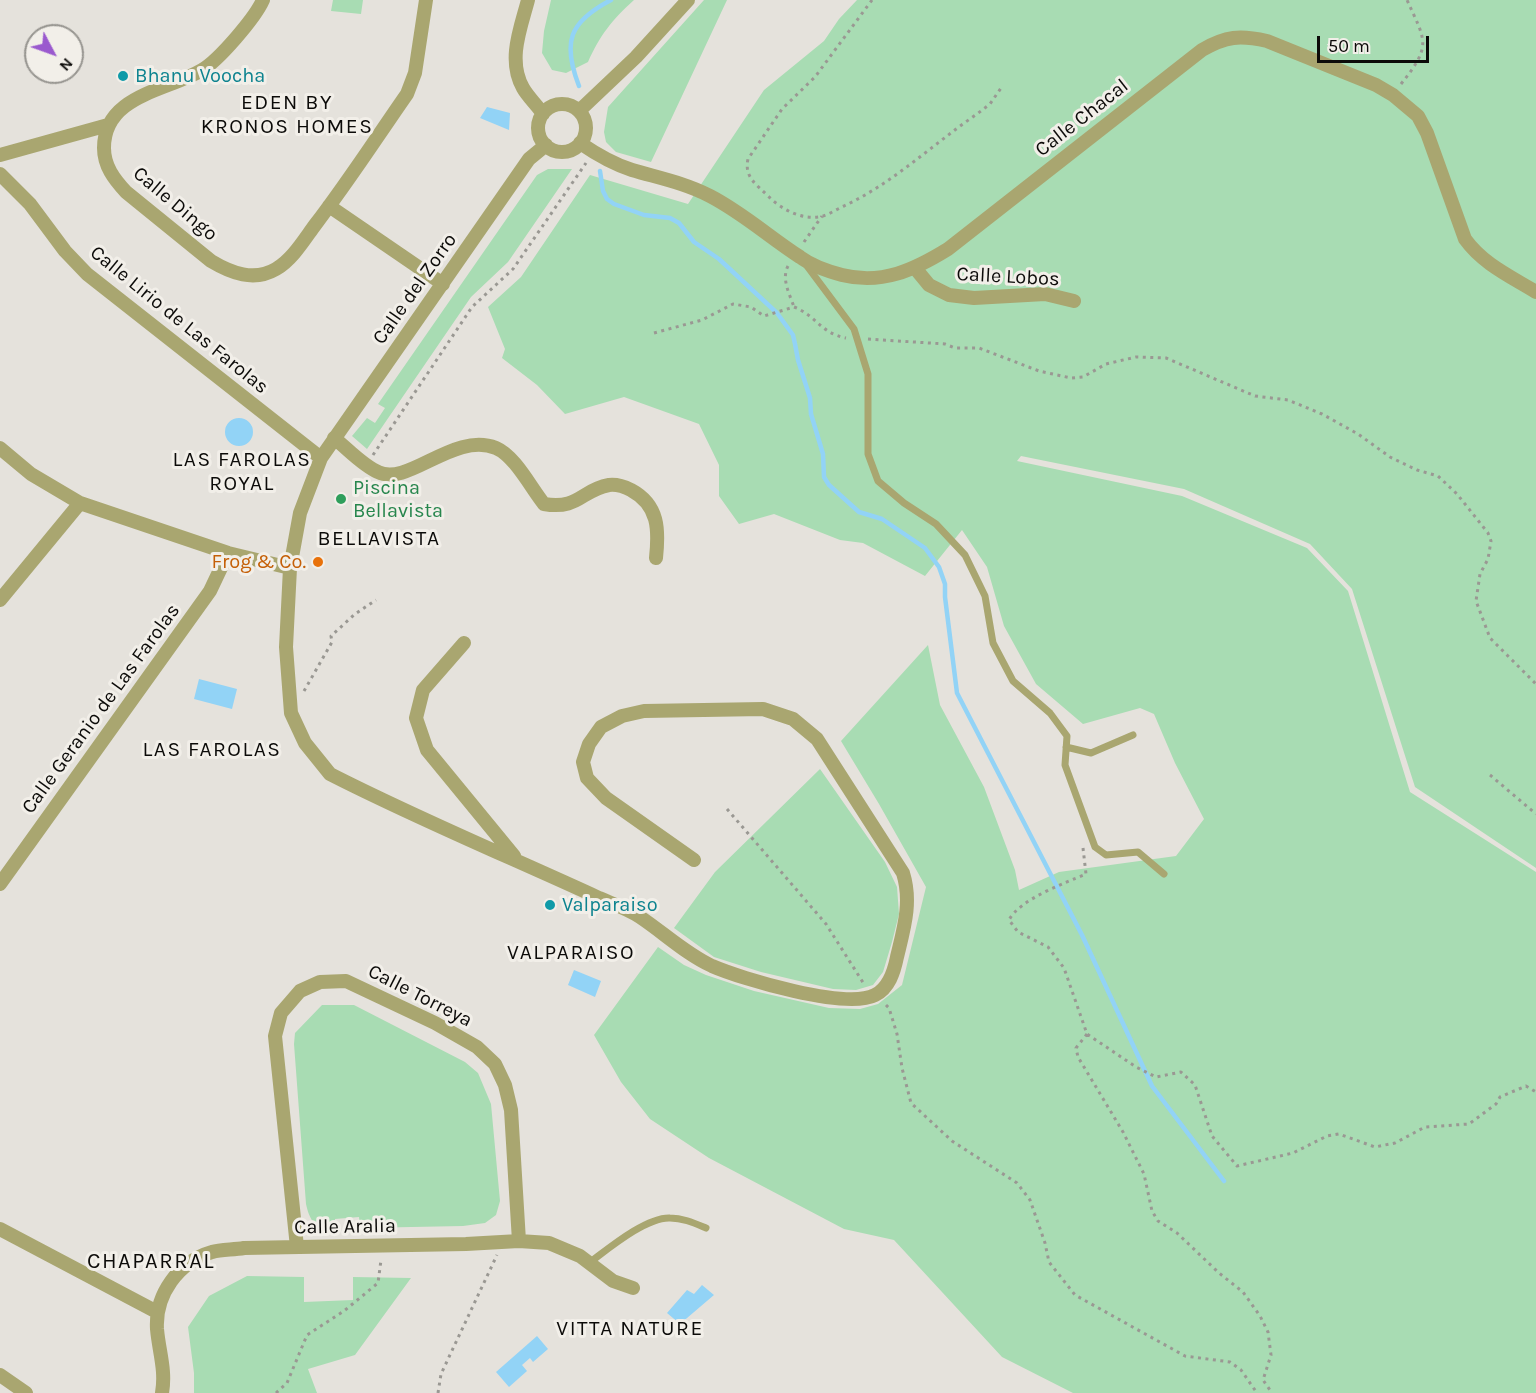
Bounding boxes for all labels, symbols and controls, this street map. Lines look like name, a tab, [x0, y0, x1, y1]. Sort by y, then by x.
north arrow	[24, 24, 84, 84]
scale bar	[1320, 24, 1432, 62]
text: 50 m	[1328, 35, 1370, 57]
text: N	[56, 54, 77, 75]
place label: Bhanu Voocha	[135, 64, 265, 88]
marker: Bhanu Voocha	[116, 69, 130, 83]
street label: Calle Chacal	[1031, 74, 1133, 162]
district label: EDEN BY KRONOS HOMES	[201, 90, 373, 140]
street label: Calle Dingo	[128, 162, 222, 246]
street label: Calle del Zorro	[368, 229, 462, 349]
street label: Calle Lirio de Las Farolas	[85, 241, 273, 399]
street label: Calle Lobos	[956, 262, 1060, 292]
district label: LAS FAROLAS ROYAL	[173, 447, 311, 497]
place label: Piscina Bellavista	[353, 476, 443, 523]
marker: Piscina Bellavista	[334, 492, 348, 506]
district label: BELLAVISTA	[317, 526, 441, 552]
place label: Frog & Co.	[212, 550, 306, 574]
marker: Frog & Co.	[311, 555, 325, 569]
street label: Calle Geranio de Las Farolas	[17, 599, 185, 819]
district label: LAS FAROLAS	[143, 737, 281, 763]
place label: Valparaiso	[562, 893, 658, 917]
marker: Valparaiso	[543, 898, 557, 912]
district label: VALPARAISO	[507, 940, 635, 966]
street label: Calle Torreya	[364, 959, 476, 1033]
street label: Calle Aralia	[294, 1214, 396, 1240]
district label: CHAPARRAL	[87, 1249, 215, 1275]
district label: VITTA NATURE	[556, 1316, 704, 1342]

